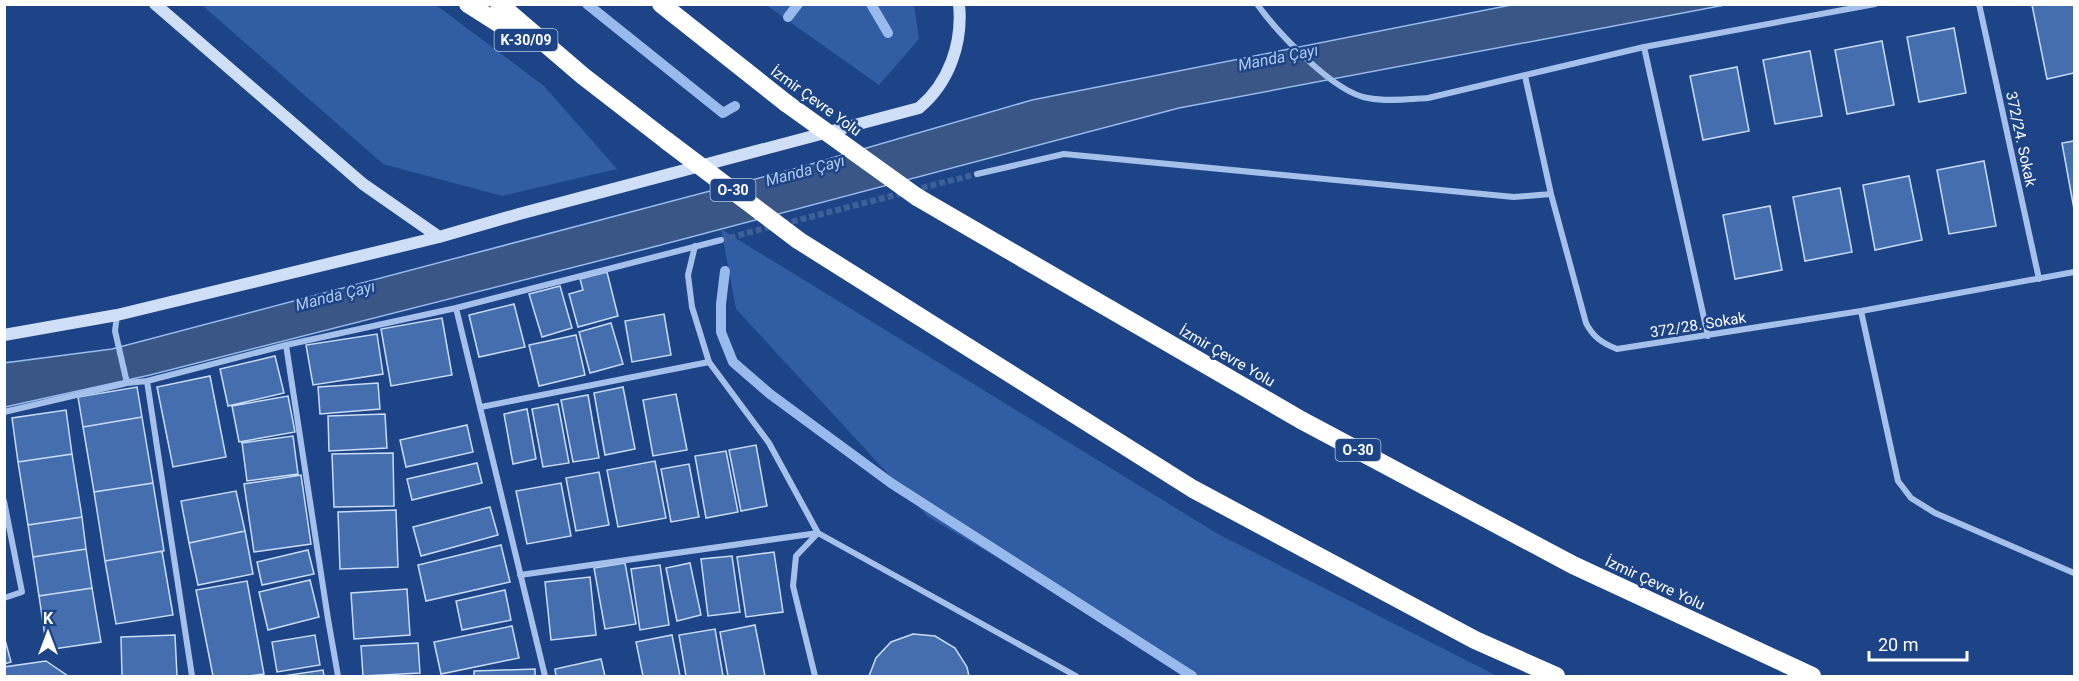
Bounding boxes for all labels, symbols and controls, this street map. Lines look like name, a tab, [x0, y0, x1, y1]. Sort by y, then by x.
road number: K-30/09	[494, 29, 558, 51]
water label: Manda Çayı	[1236, 40, 1320, 75]
street label: İzmir Çevre Yolu	[767, 62, 865, 140]
street label: 372/24. Sokak	[2002, 90, 2040, 189]
water label: Manda Çayı	[763, 151, 847, 190]
road number: O-30	[710, 179, 756, 201]
water label: Manda Çayı	[293, 276, 377, 315]
street label: 372/28. Sokak	[1649, 308, 1748, 341]
street label: İzmir Çevre Yolu	[1176, 321, 1278, 391]
road number: O-30	[1336, 439, 1380, 461]
street label: İzmir Çevre Yolu	[1602, 552, 1708, 614]
north arrow	[18, 603, 78, 663]
text: K	[43, 609, 54, 628]
scale bar	[1869, 624, 1966, 662]
text: 20 m	[1878, 634, 1918, 655]

